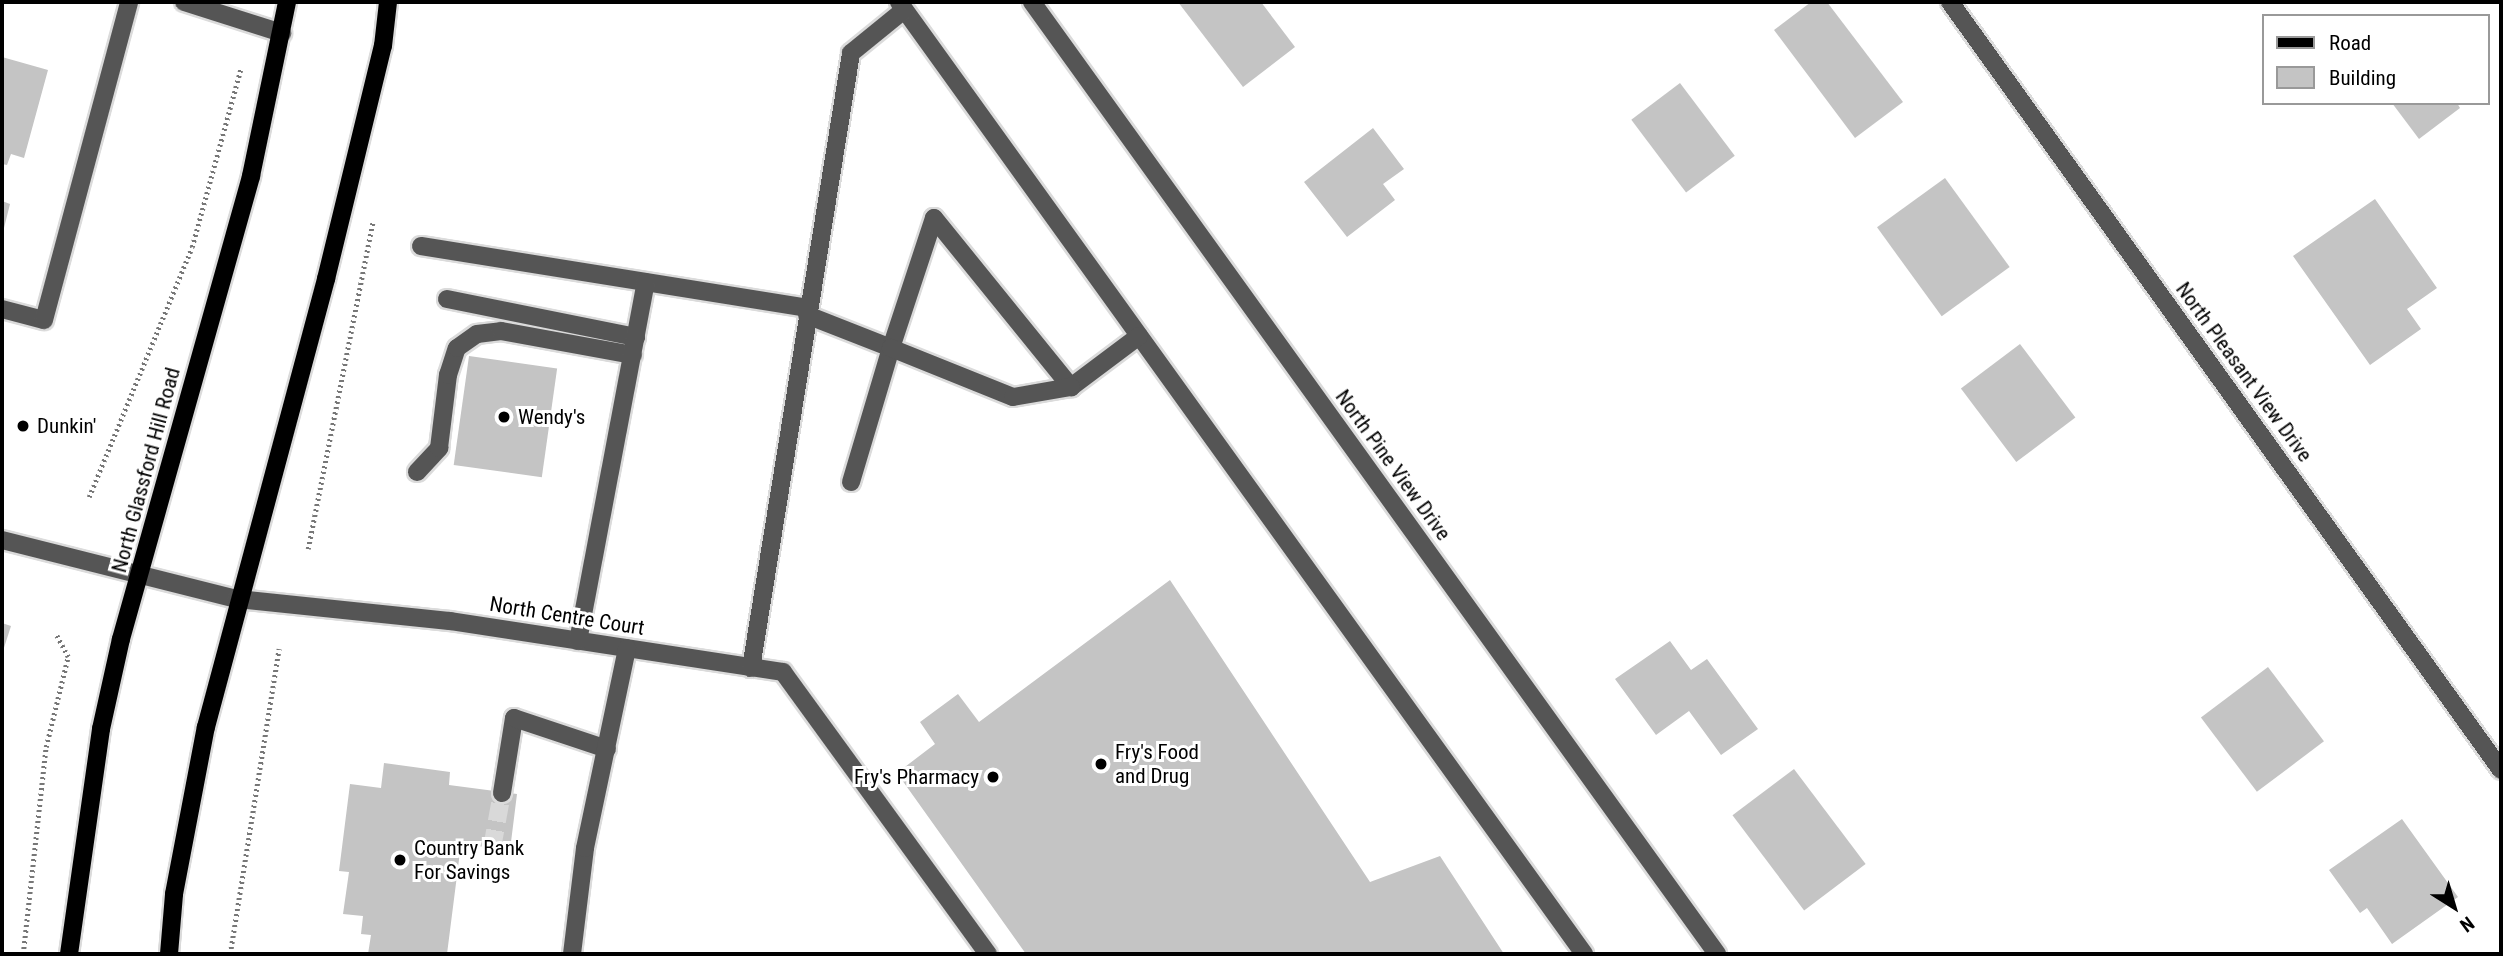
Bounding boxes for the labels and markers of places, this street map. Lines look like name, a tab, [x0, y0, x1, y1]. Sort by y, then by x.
place label: Wendy's	[518, 404, 585, 430]
marker: Wendy's	[496, 409, 512, 425]
place label: Dunkin'	[37, 413, 96, 439]
marker: Dunkin'	[15, 418, 31, 434]
place label: Fry's Food and Drug	[1115, 739, 1199, 789]
marker: Fry's Food and Drug	[1093, 756, 1109, 772]
place label: Fry's Pharmacy	[854, 764, 979, 790]
marker: Fry's Pharmacy	[985, 769, 1001, 785]
place label: Country Bank For Savings	[414, 835, 524, 885]
marker: Country Bank For Savings	[392, 852, 408, 868]

